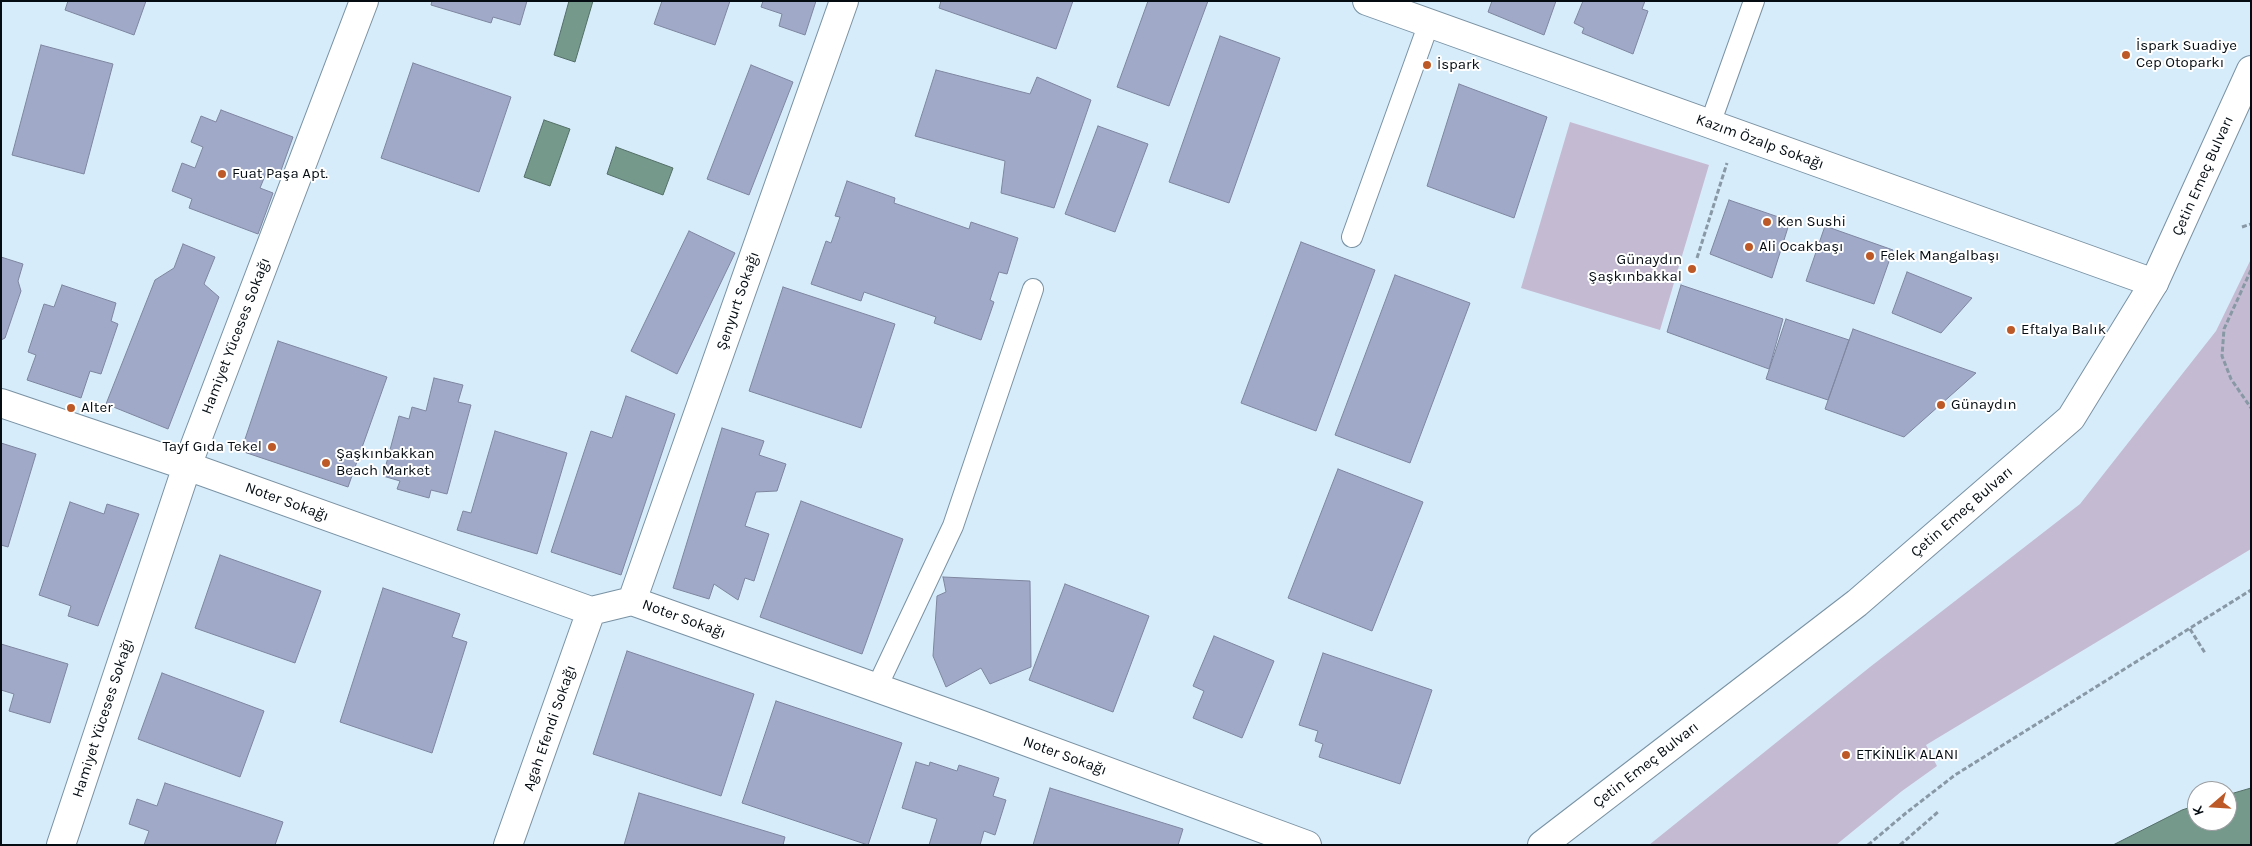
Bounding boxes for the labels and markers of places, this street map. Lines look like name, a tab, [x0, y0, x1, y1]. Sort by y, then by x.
place label: İspark Suadiye Cep Otoparkı	[2136, 37, 2237, 72]
marker: İspark Suadiye Cep Otoparkı	[2120, 49, 2132, 61]
place label: İspark	[1437, 56, 1480, 74]
marker: İspark	[1421, 59, 1433, 71]
place label: Fuat Paşa Apt.	[232, 165, 328, 183]
marker: Fuat Paşa Apt.	[216, 168, 228, 180]
place label: Ken Sushi	[1777, 213, 1846, 231]
marker: Ken Sushi	[1761, 216, 1773, 228]
place label: Ali Ocakbaşı	[1759, 238, 1843, 256]
marker: Ali Ocakbaşı	[1743, 241, 1755, 253]
place label: Felek Mangalbaşı	[1880, 247, 1999, 265]
marker: Felek Mangalbaşı	[1864, 250, 1876, 262]
place label: Günaydın Şaşkınbakkal	[1588, 251, 1682, 286]
marker: Günaydın Şaşkınbakkal	[1686, 263, 1698, 275]
place label: Eftalya Balık	[2021, 321, 2106, 339]
marker: Eftalya Balık	[2005, 324, 2017, 336]
place label: Günaydın	[1951, 396, 2016, 414]
place label: Alter	[81, 399, 113, 417]
marker: Günaydın	[1935, 399, 1947, 411]
marker: Alter	[65, 402, 77, 414]
place label: Tayf Gıda Tekel	[163, 438, 262, 456]
marker: Tayf Gıda Tekel	[266, 441, 278, 453]
place label: Şaşkınbakkan Beach Market	[336, 445, 435, 480]
marker: Şaşkınbakkan Beach Market	[320, 457, 332, 469]
place label: ETKİNLİK ALANI	[1856, 746, 1958, 764]
marker: ETKİNLİK ALANI	[1840, 749, 1852, 761]

